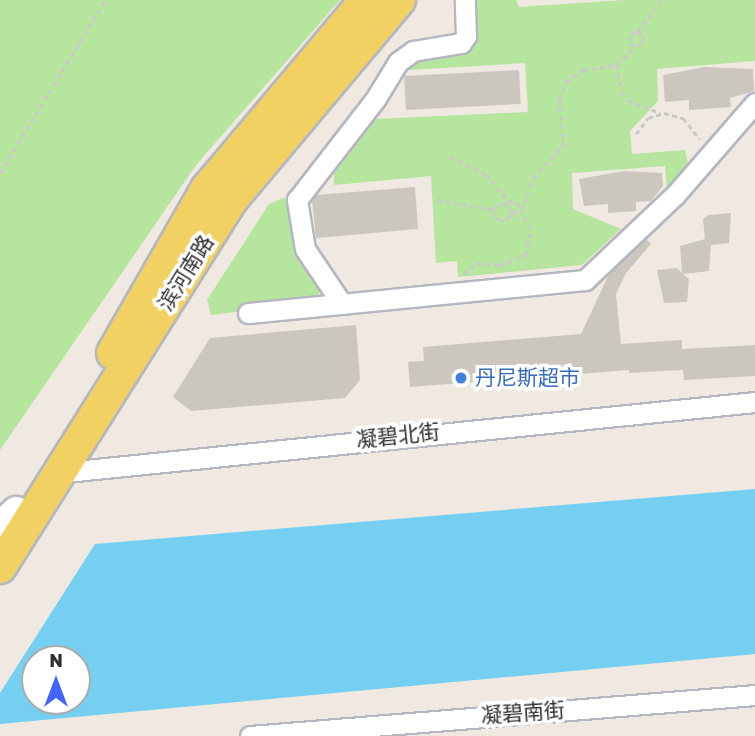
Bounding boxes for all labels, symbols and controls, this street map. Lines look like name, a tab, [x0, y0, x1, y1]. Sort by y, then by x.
street label: 滨河南路	[153, 231, 219, 315]
place label: 丹尼斯超市	[475, 365, 580, 391]
marker: 丹尼斯超市	[453, 370, 469, 386]
street label: 凝碧北街	[355, 419, 441, 453]
north arrow	[21, 645, 91, 715]
text: N	[49, 649, 63, 672]
street label: 凝碧南街	[480, 698, 566, 728]

